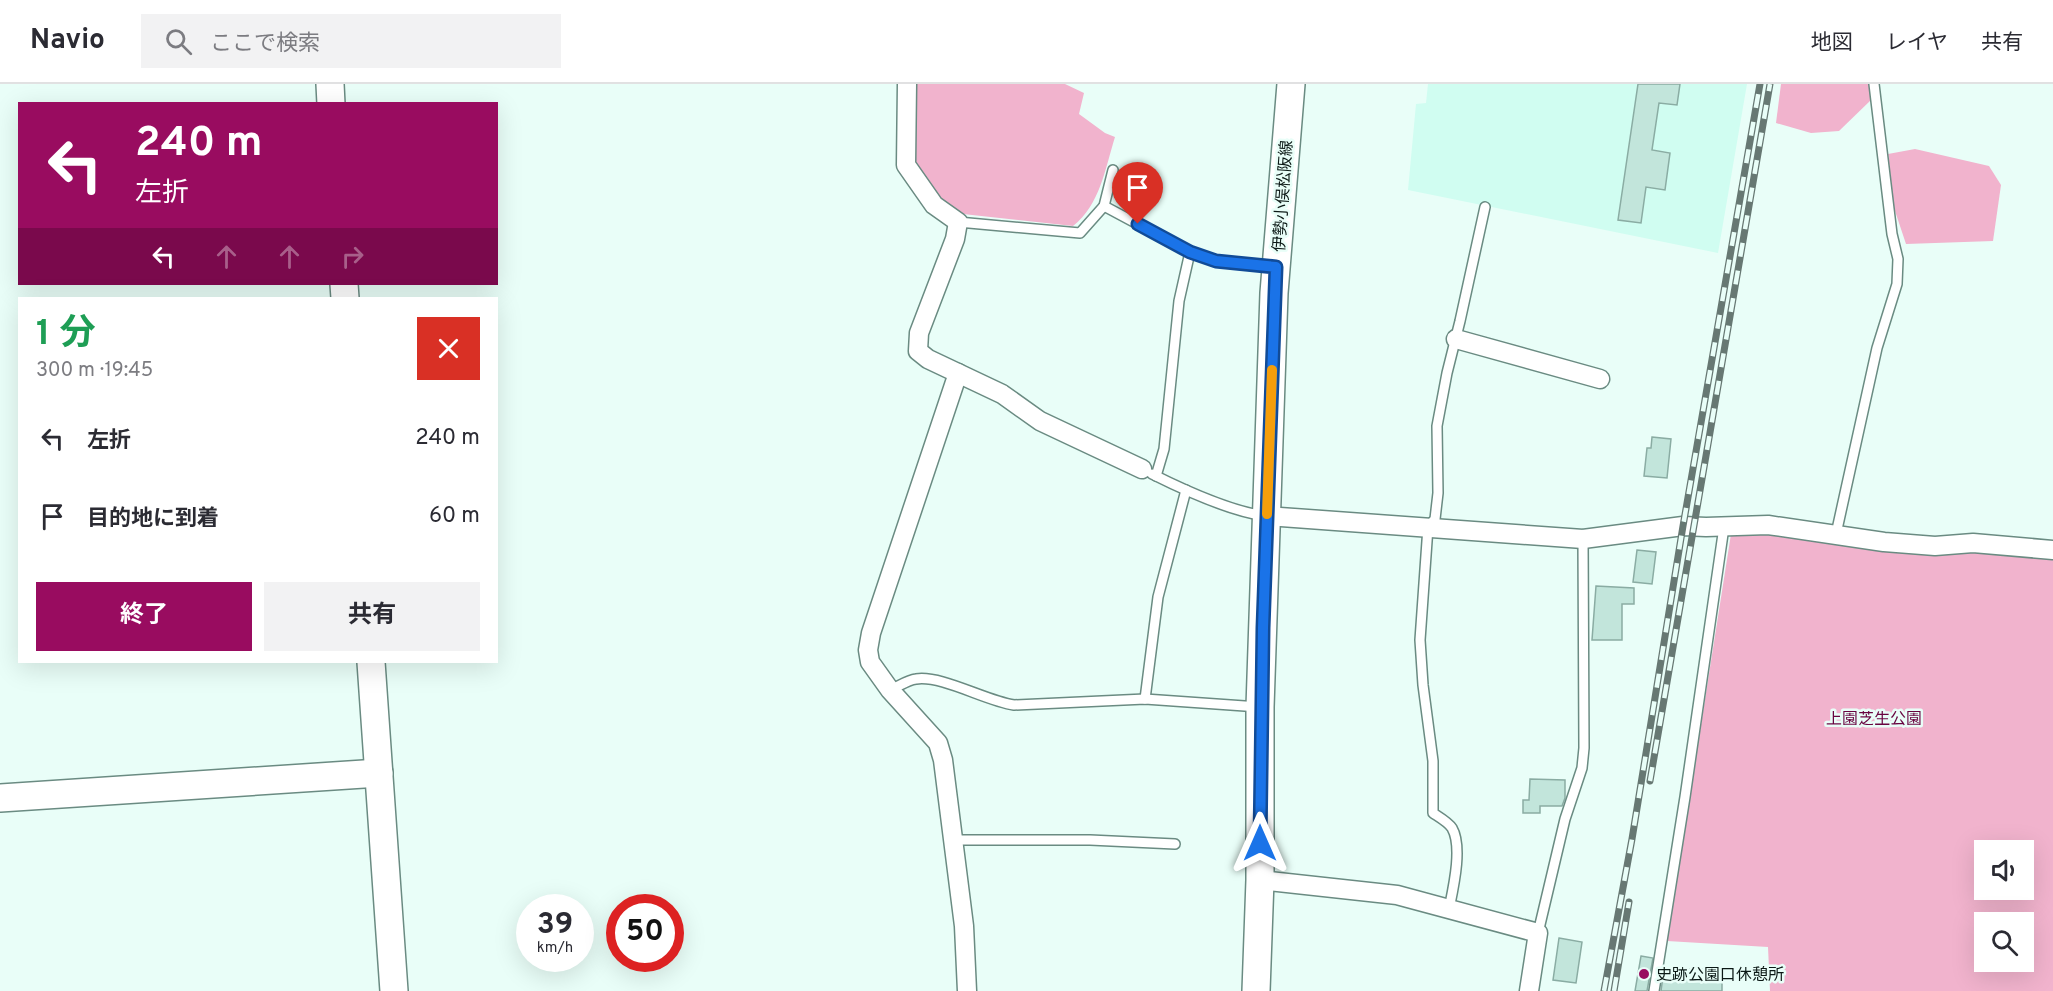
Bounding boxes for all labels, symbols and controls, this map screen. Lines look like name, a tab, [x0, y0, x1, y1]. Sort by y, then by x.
search box	[141, 14, 561, 68]
text: Navio	[30, 23, 105, 59]
icon: search	[162, 25, 195, 58]
text: 地図	[1811, 30, 1853, 57]
text: レイヤ	[1886, 30, 1948, 57]
text: 共有	[1981, 30, 2023, 57]
text: ここで検索	[210, 31, 320, 58]
text: 240 m	[135, 118, 263, 171]
icon: left	[36, 126, 114, 204]
street label: 伊勢小俣松阪線	[1270, 140, 1298, 253]
pin	[1112, 162, 1163, 224]
icon: arrive	[1121, 171, 1154, 204]
text: 左折	[135, 177, 189, 211]
icon: left	[147, 240, 180, 273]
icon: ahead	[210, 240, 243, 273]
icon: ahead	[273, 240, 306, 273]
icon: right	[336, 240, 369, 273]
text: 1 分	[36, 312, 95, 358]
button: close	[417, 317, 480, 380]
text: 300 m · 19:45	[36, 358, 153, 384]
icon: left	[36, 422, 69, 455]
text: 240 m	[415, 425, 480, 452]
text: 左折	[87, 428, 131, 455]
icon: arrive	[36, 500, 69, 533]
text: 60 m	[429, 503, 480, 530]
text: 目的地に到着	[87, 506, 219, 533]
button: 終了	[36, 582, 252, 651]
button: 共有	[264, 582, 480, 651]
park label: 上園芝生公園	[1826, 710, 1922, 730]
position arrow	[1228, 811, 1292, 875]
map controls	[1974, 840, 2034, 972]
button: sound	[1974, 840, 2034, 900]
speed limit sign: 50	[606, 894, 684, 972]
text: 39	[537, 907, 573, 944]
button: search	[1974, 912, 2034, 972]
text: km/h	[537, 939, 573, 958]
place label: 史跡公園口休憩所	[1656, 965, 1784, 986]
marker: 史跡公園口休憩所	[1637, 967, 1651, 981]

